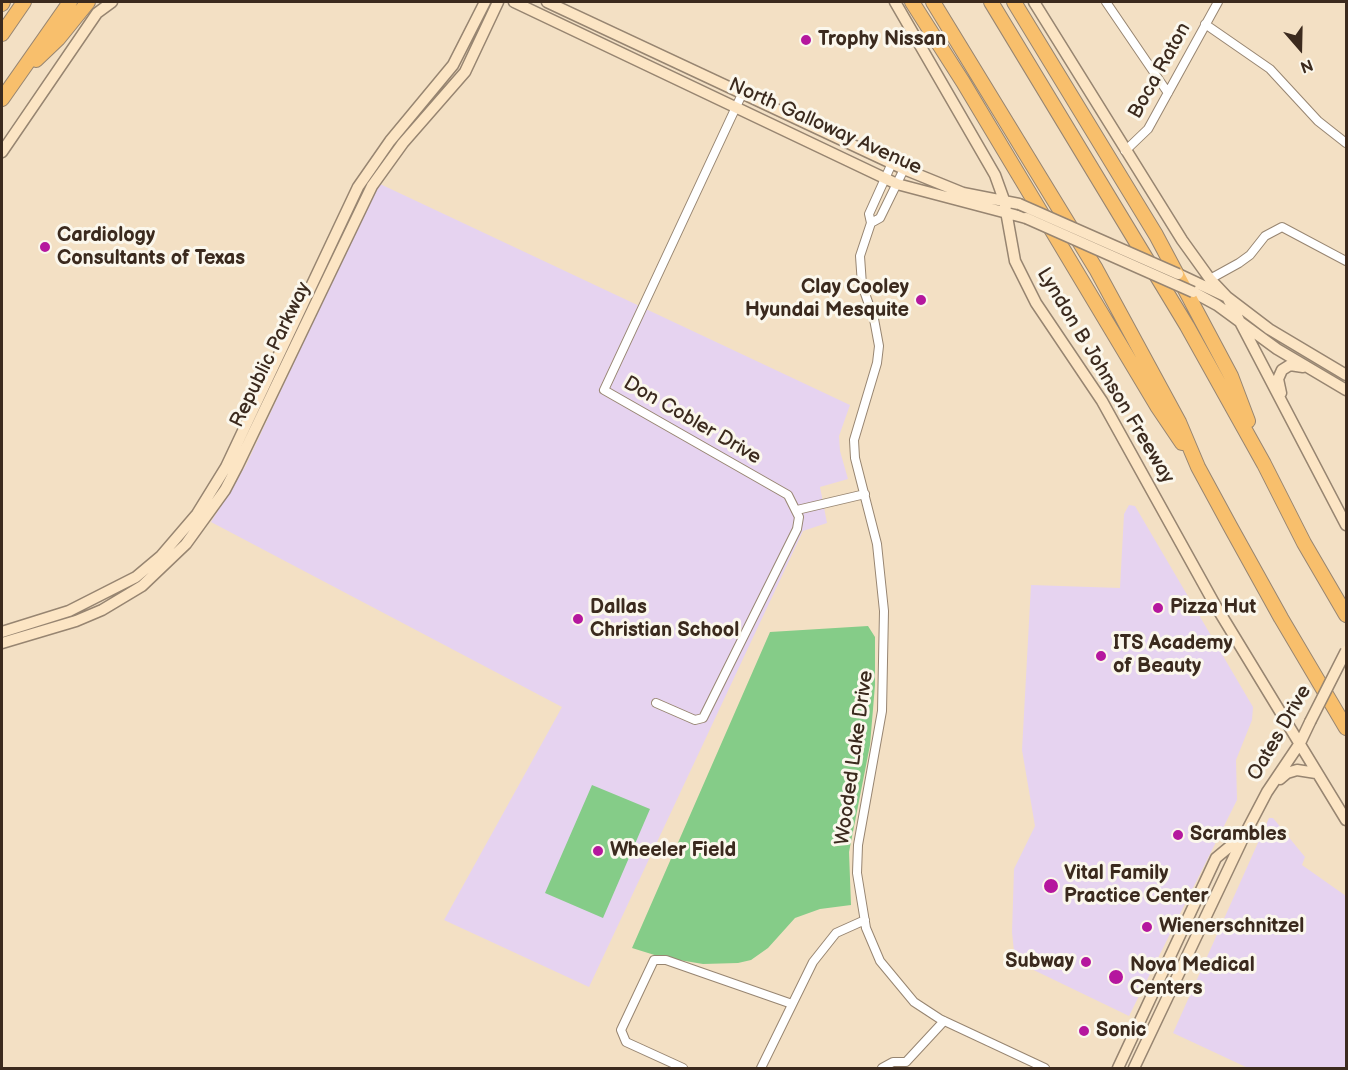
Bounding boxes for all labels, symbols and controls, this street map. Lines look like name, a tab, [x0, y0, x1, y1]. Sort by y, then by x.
north arrow	[1270, 18, 1330, 78]
street label: Boca Raton	[1124, 19, 1196, 123]
place label: Trophy Nissan	[818, 28, 946, 52]
marker: Trophy Nissan	[799, 33, 813, 47]
text: N	[1297, 54, 1315, 76]
street label: North Galloway Avenue	[725, 74, 925, 180]
place label: Cardiology Consultants of Texas	[57, 224, 245, 271]
marker: Cardiology Consultants of Texas	[38, 240, 52, 254]
street label: Lyndon B Johnson Freeway	[1031, 264, 1179, 488]
place label: Clay Cooley Hyundai Mesquite	[745, 276, 909, 323]
street label: Republic Parkway	[225, 278, 317, 432]
marker: Clay Cooley Hyundai Mesquite	[914, 293, 928, 307]
street label: Don Cobler Drive	[619, 372, 765, 470]
place label: Dallas Christian School	[590, 596, 739, 643]
place label: Pizza Hut	[1170, 596, 1256, 620]
marker: Pizza Hut	[1151, 601, 1165, 615]
marker: Dallas Christian School	[571, 612, 585, 626]
place label: ITS Academy of Beauty	[1113, 632, 1233, 679]
marker: ITS Academy of Beauty	[1094, 649, 1108, 663]
street label: Wooded Lake Drive	[831, 669, 879, 847]
street label: Oates Drive	[1243, 681, 1317, 785]
place label: Scrambles	[1190, 823, 1287, 847]
marker: Scrambles	[1171, 828, 1185, 842]
place label: Wheeler Field	[610, 839, 736, 863]
marker: Wheeler Field	[591, 844, 605, 858]
place label: Vital Family Practice Center	[1064, 862, 1209, 909]
marker: Vital Family Practice Center	[1042, 877, 1060, 895]
place label: Wienerschnitzel	[1159, 915, 1304, 939]
marker: Wienerschnitzel	[1140, 920, 1154, 934]
place label: Subway	[1005, 950, 1074, 974]
place label: Nova Medical Centers	[1130, 954, 1255, 1001]
marker: Subway	[1079, 955, 1093, 969]
marker: Nova Medical Centers	[1107, 968, 1125, 986]
place label: Sonic	[1096, 1019, 1147, 1043]
marker: Sonic	[1077, 1024, 1091, 1038]

